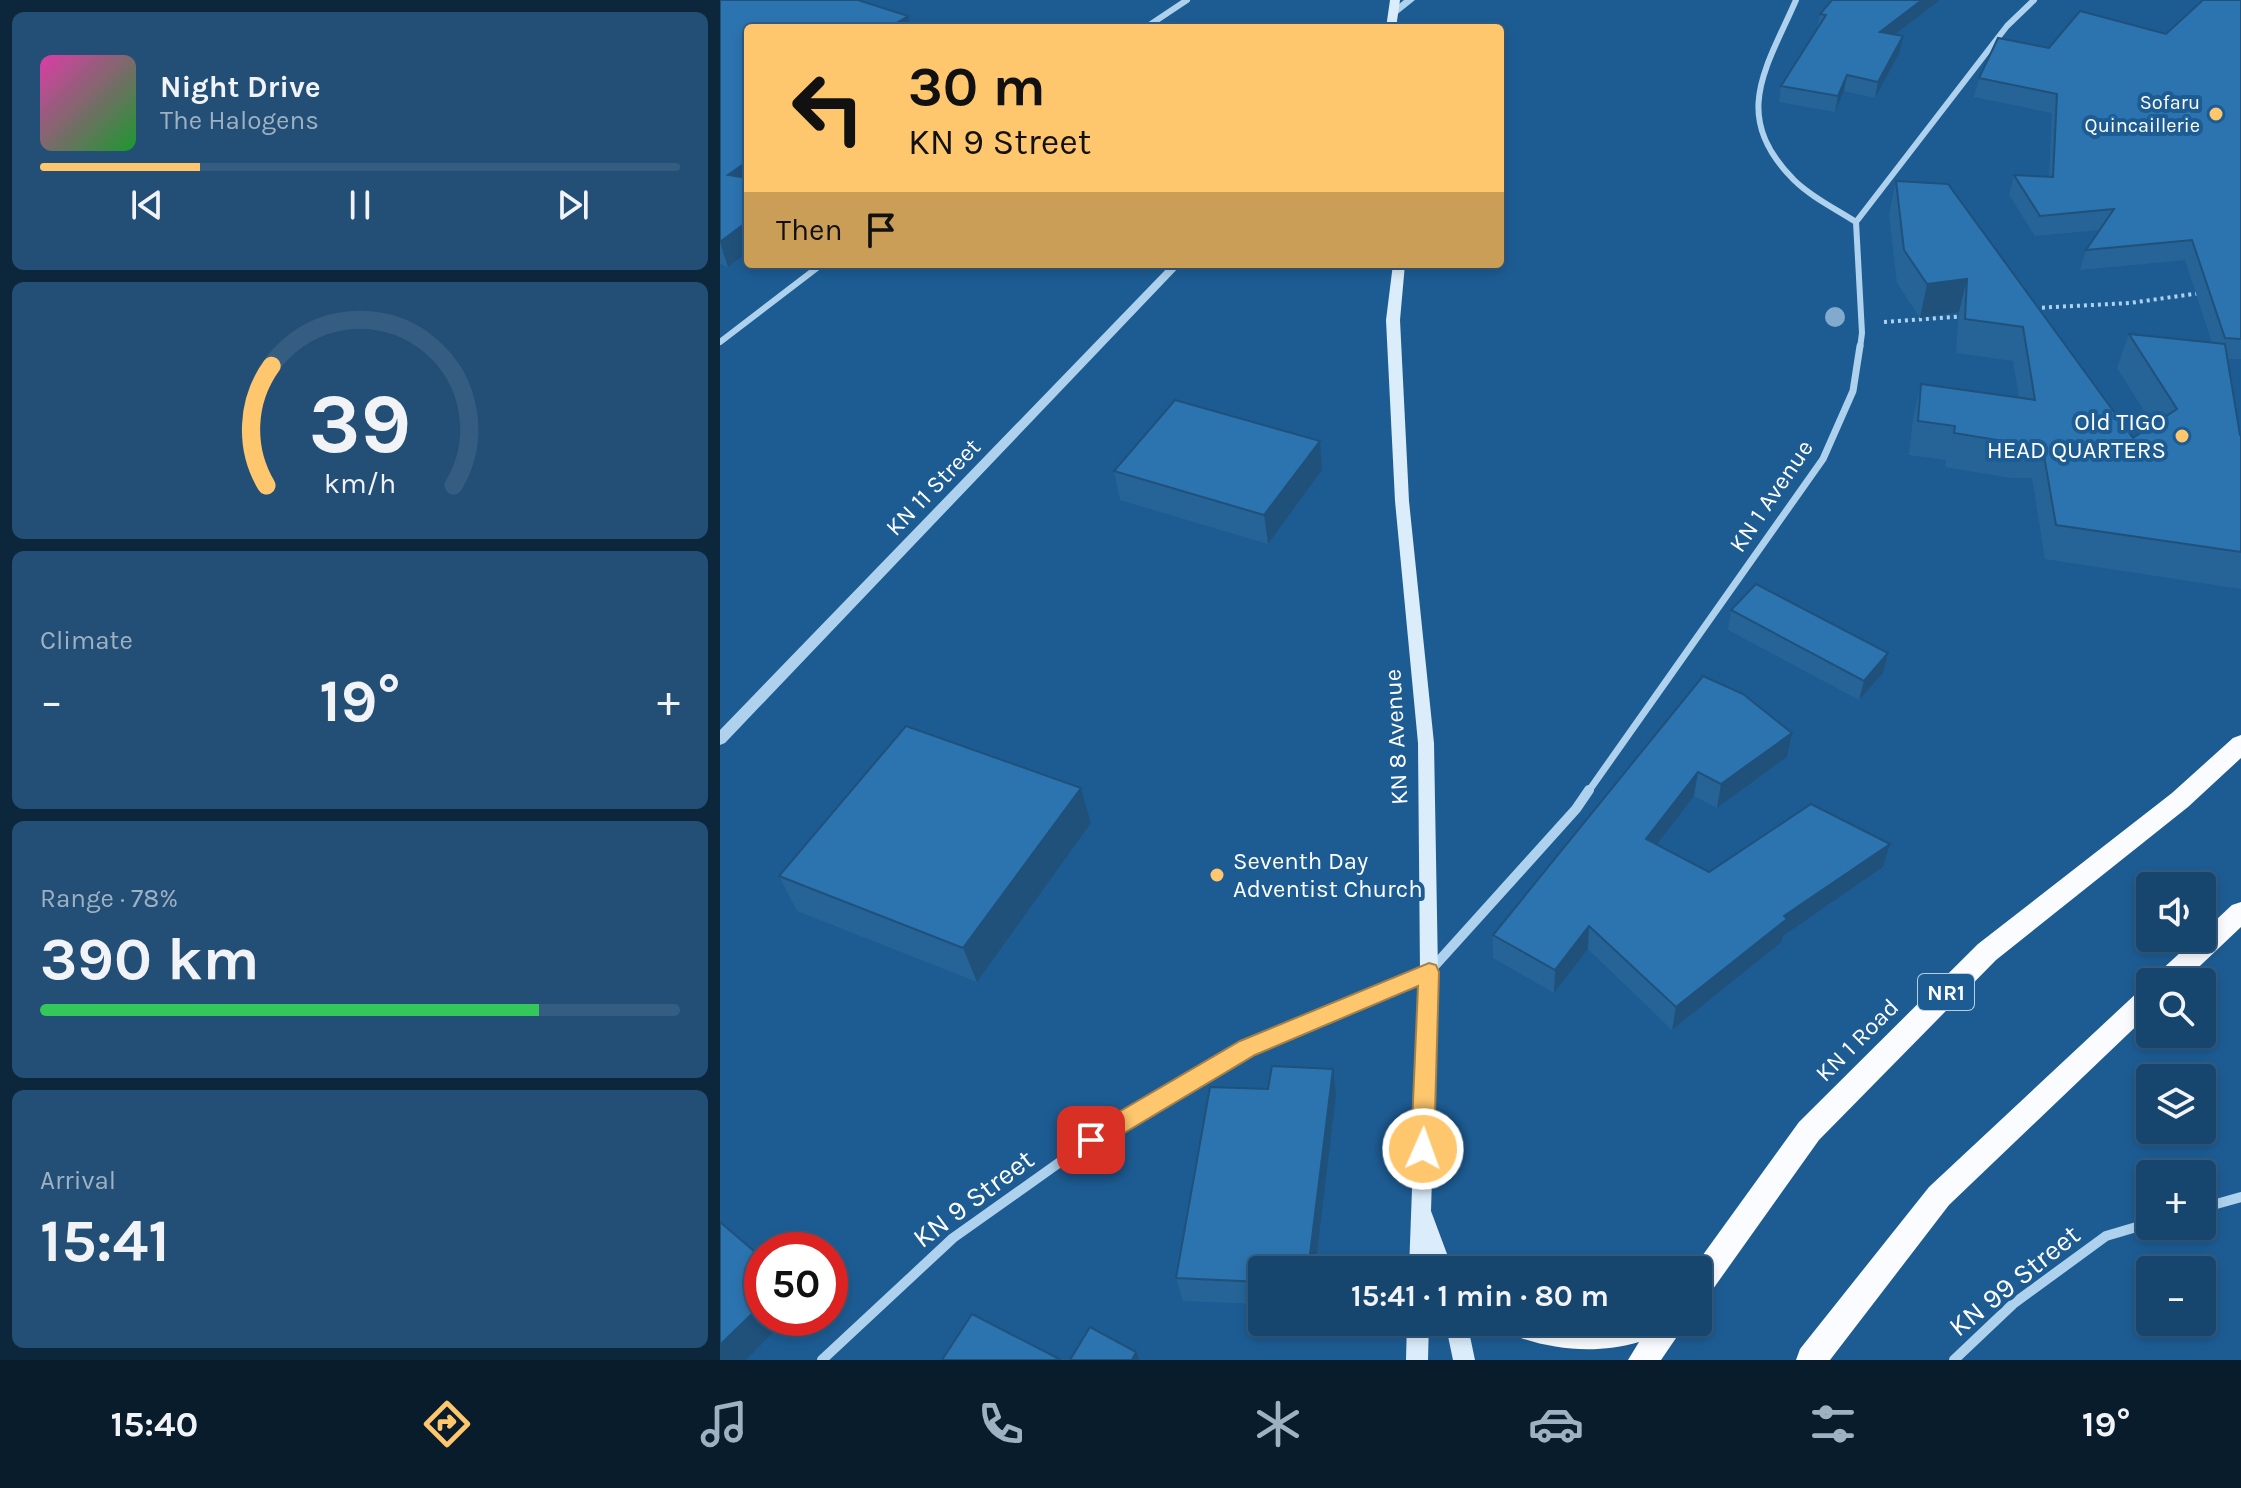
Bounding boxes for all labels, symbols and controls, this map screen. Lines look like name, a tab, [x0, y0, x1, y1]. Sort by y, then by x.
text: 30 m	[908, 54, 1046, 119]
icon: left	[776, 56, 880, 160]
text: Night Drive	[160, 69, 321, 105]
place label: Sofaru Quincaillerie	[2085, 91, 2200, 137]
text: The Halogens	[160, 105, 319, 136]
marker: Sofaru Quincaillerie	[2207, 105, 2225, 123]
text: KN 9 Street	[908, 121, 1091, 163]
icon: previous	[125, 183, 169, 227]
icon: pause	[338, 183, 382, 227]
icon: next	[551, 183, 595, 227]
icon: arrive	[859, 208, 903, 252]
text: Then	[776, 212, 843, 248]
text: 39	[309, 376, 411, 473]
place label: Old TIGO HEAD QUARTERS	[1987, 408, 2166, 464]
marker: Old TIGO HEAD QUARTERS	[2173, 427, 2191, 445]
street label: KN 11 Street	[880, 433, 986, 541]
street label: KN 1 Avenue	[1723, 435, 1819, 557]
text: km/h	[324, 468, 396, 501]
text: Climate	[40, 625, 133, 656]
text: 19°	[319, 666, 401, 736]
street label: KN 8 Avenue	[1378, 668, 1414, 806]
text: −	[40, 676, 63, 727]
text: +	[657, 676, 680, 727]
place label: Seventh Day Adventist Church	[1233, 847, 1423, 903]
marker: Seventh Day Adventist Church	[1208, 866, 1226, 884]
map controls	[2136, 872, 2216, 1336]
button: sound	[2136, 872, 2216, 952]
text: Range · 78%	[40, 883, 178, 914]
text: 390 km	[40, 924, 259, 994]
button: search	[2136, 968, 2216, 1048]
road number: NR1	[1918, 974, 1974, 1010]
street label: KN 1 Road	[1810, 993, 1904, 1087]
button: layers	[2136, 1064, 2216, 1144]
pin	[1057, 1106, 1125, 1174]
position arrow	[1381, 1107, 1465, 1191]
icon: arrive	[1069, 1118, 1113, 1162]
street label: KN 9 Street	[906, 1142, 1040, 1254]
button: +	[2136, 1160, 2216, 1240]
text: Arrival	[40, 1165, 116, 1196]
text: 15:41	[40, 1206, 170, 1276]
street label: KN 99 Street	[1942, 1218, 2086, 1343]
speed limit sign: 50	[744, 1232, 848, 1336]
button: −	[2136, 1256, 2216, 1336]
text: 15:41 · 1 min · 80 m	[1351, 1278, 1609, 1314]
icon: directions	[419, 1396, 475, 1452]
icon: music	[696, 1396, 752, 1452]
icon: phone	[973, 1396, 1029, 1452]
icon: climate	[1250, 1396, 1306, 1452]
icon: car	[1528, 1396, 1584, 1452]
icon: filters	[1805, 1396, 1861, 1452]
text: 15:40	[111, 1403, 198, 1445]
text: 19°	[2082, 1403, 2130, 1445]

